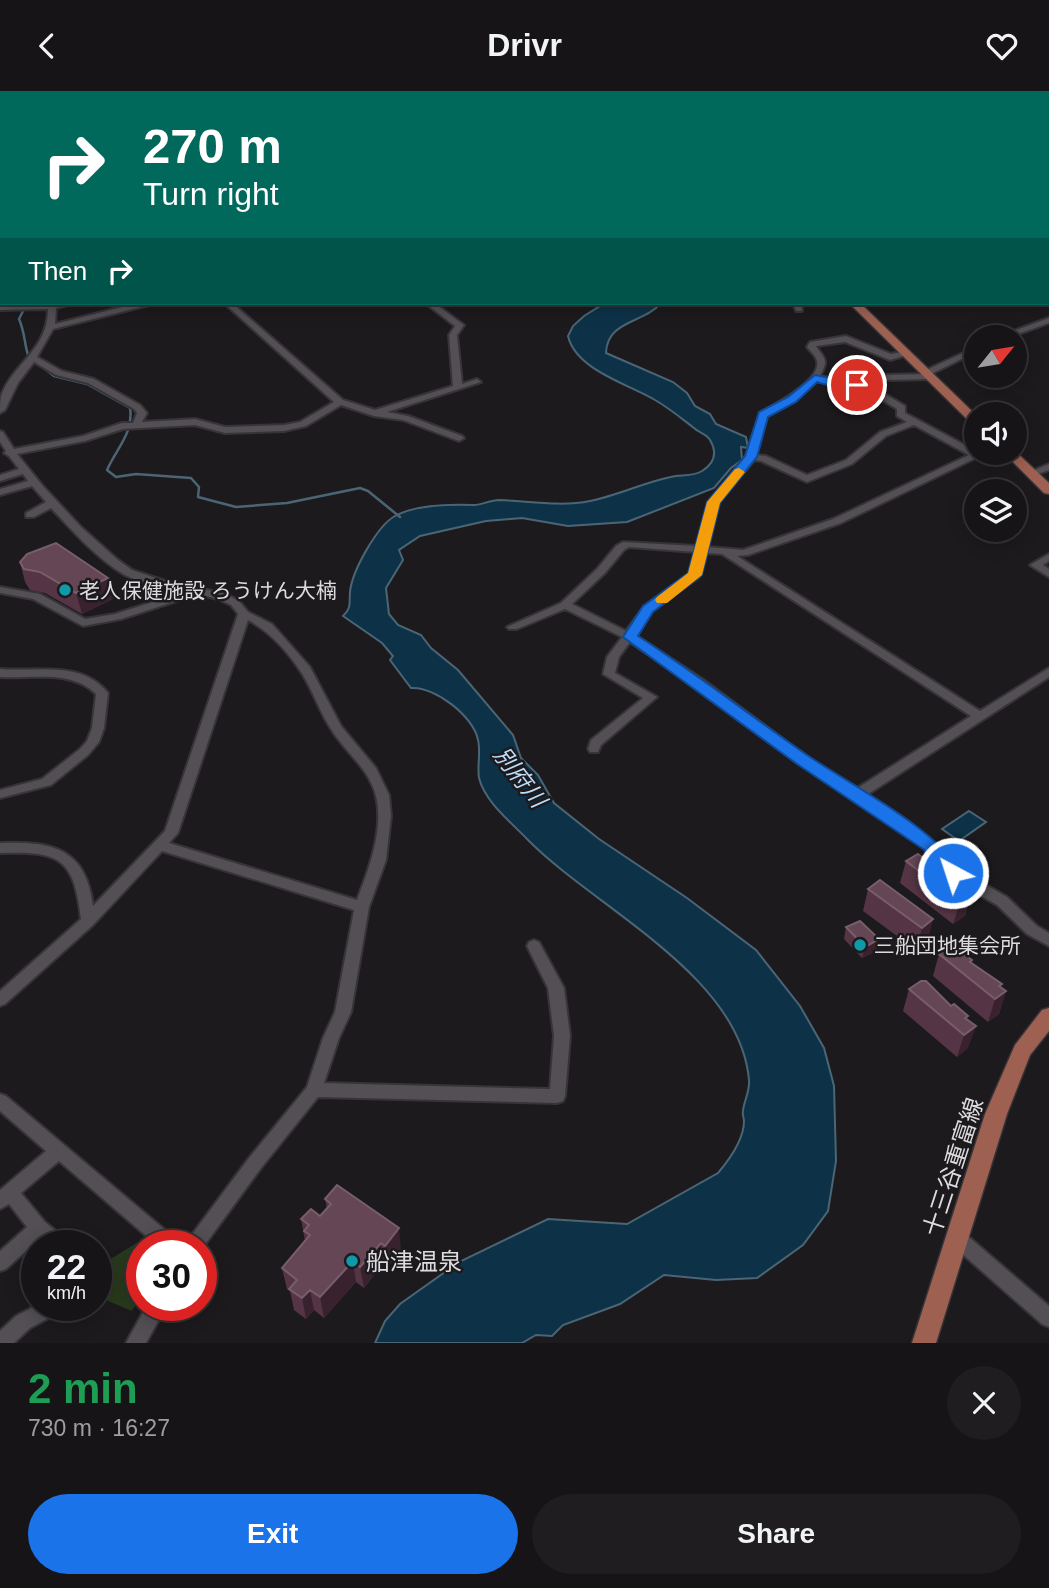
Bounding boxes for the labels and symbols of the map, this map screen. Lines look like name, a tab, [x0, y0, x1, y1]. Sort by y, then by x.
north arrow	[964, 325, 1027, 389]
pin	[827, 355, 887, 415]
place label: 老人保健施設 ろうけん大楠	[79, 579, 337, 602]
marker: 老人保健施設 ろうけん大楠	[57, 582, 73, 598]
water label: 別府川	[489, 742, 553, 815]
position arrow	[916, 836, 990, 910]
place label: 三船団地集会所	[874, 934, 1021, 957]
marker: 三船団地集会所	[852, 937, 868, 953]
street label: 十三谷重富線	[918, 1094, 988, 1240]
speed limit sign: 30	[126, 1230, 217, 1321]
place label: 船津温泉	[366, 1248, 462, 1275]
marker: 船津温泉	[344, 1253, 360, 1269]

